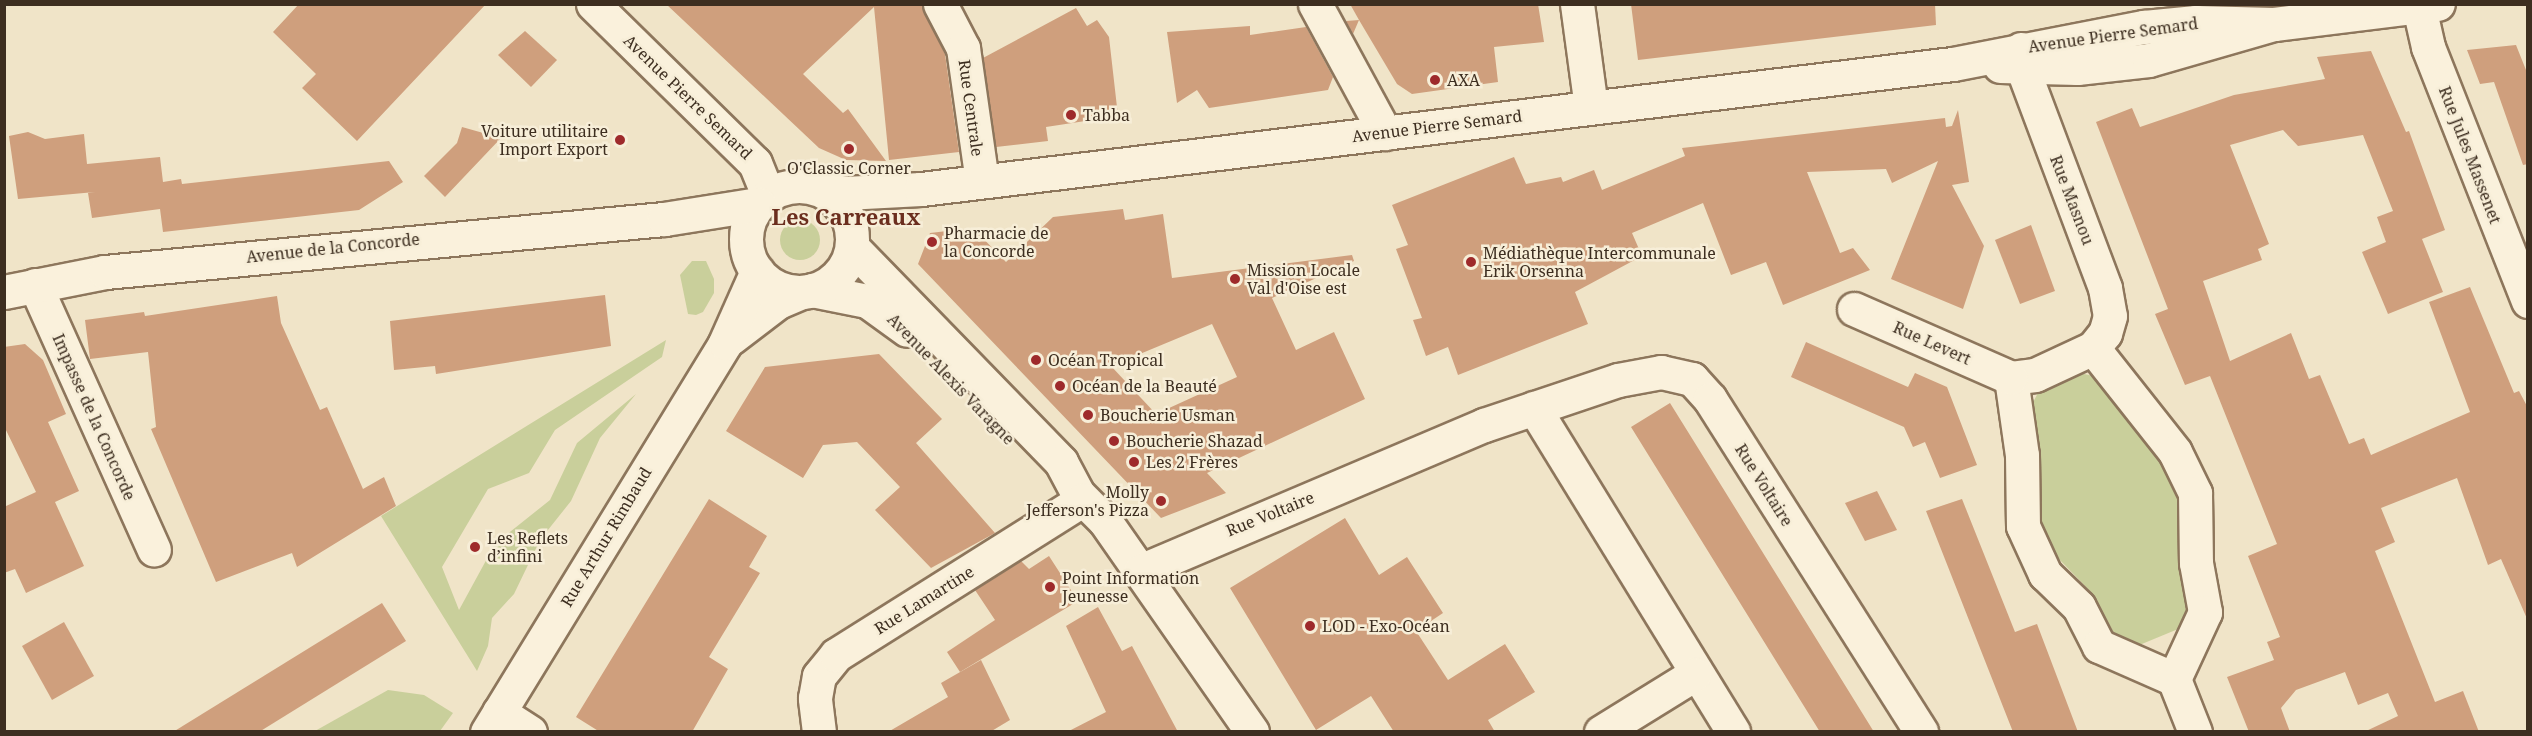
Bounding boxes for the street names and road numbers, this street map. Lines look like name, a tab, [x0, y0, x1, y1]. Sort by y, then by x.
street label: Avenue Pierre Semard	[2027, 14, 2199, 56]
street label: Avenue Pierre Semard	[620, 31, 756, 163]
street label: Rue Centrale	[955, 58, 987, 158]
street label: Rue Jules Massenet	[2435, 84, 2505, 226]
street label: Avenue Pierre Semard	[1351, 106, 1523, 146]
street label: Rue Masnou	[2046, 153, 2098, 247]
street label: Avenue de la Concorde	[245, 229, 421, 267]
street label: Avenue Alexis Varagne	[884, 310, 1018, 448]
street label: Rue Levert	[1890, 317, 1974, 369]
street label: Impasse de la Concorde	[49, 331, 139, 503]
street label: Rue Voltaire	[1731, 440, 1797, 530]
street label: Rue Arthur Rimbaud	[557, 464, 655, 610]
street label: Rue Voltaire	[1223, 488, 1317, 540]
street label: Rue Lamartine	[871, 562, 977, 638]

